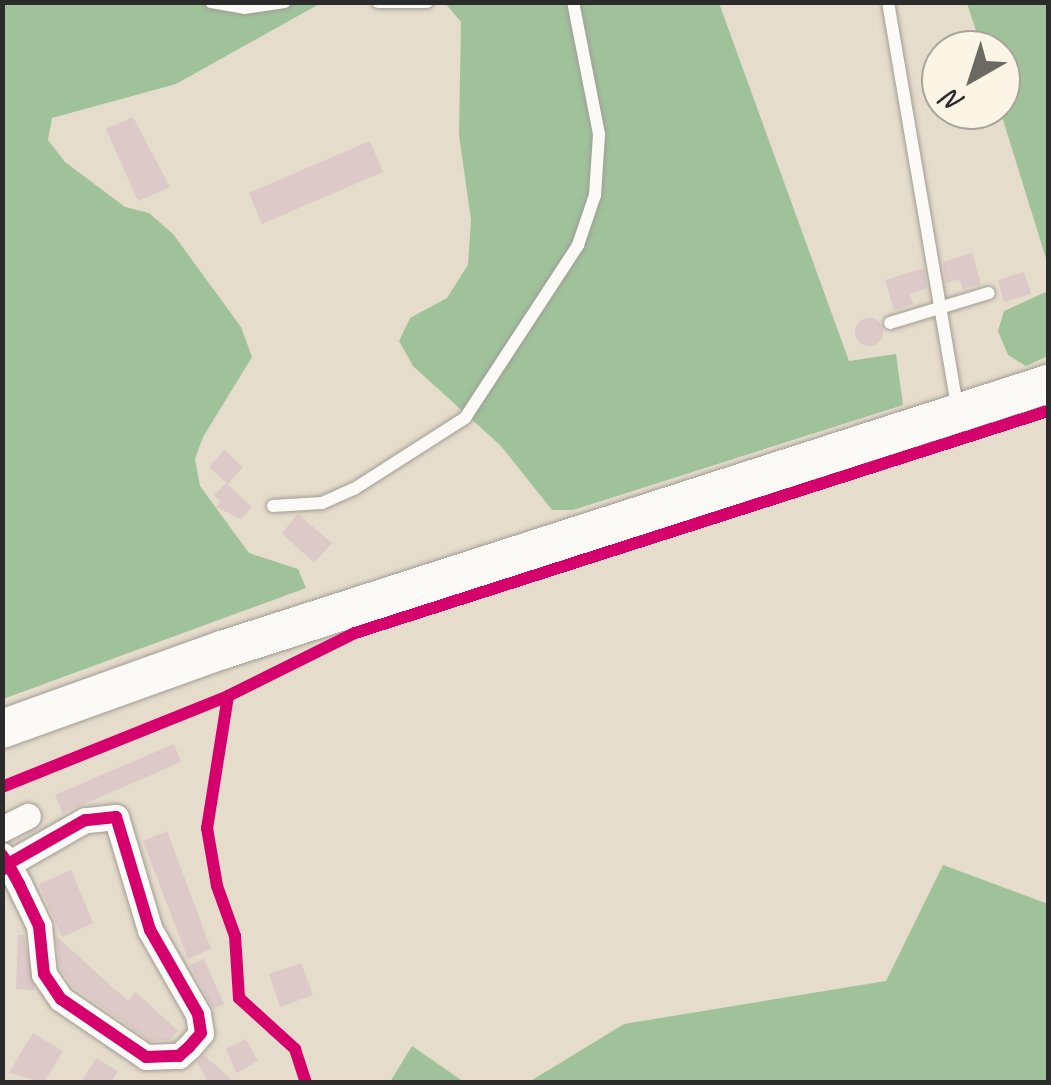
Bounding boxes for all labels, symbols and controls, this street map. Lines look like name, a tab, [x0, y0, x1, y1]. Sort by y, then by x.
north arrow	[921, 30, 1021, 130]
text: N	[935, 83, 971, 121]

